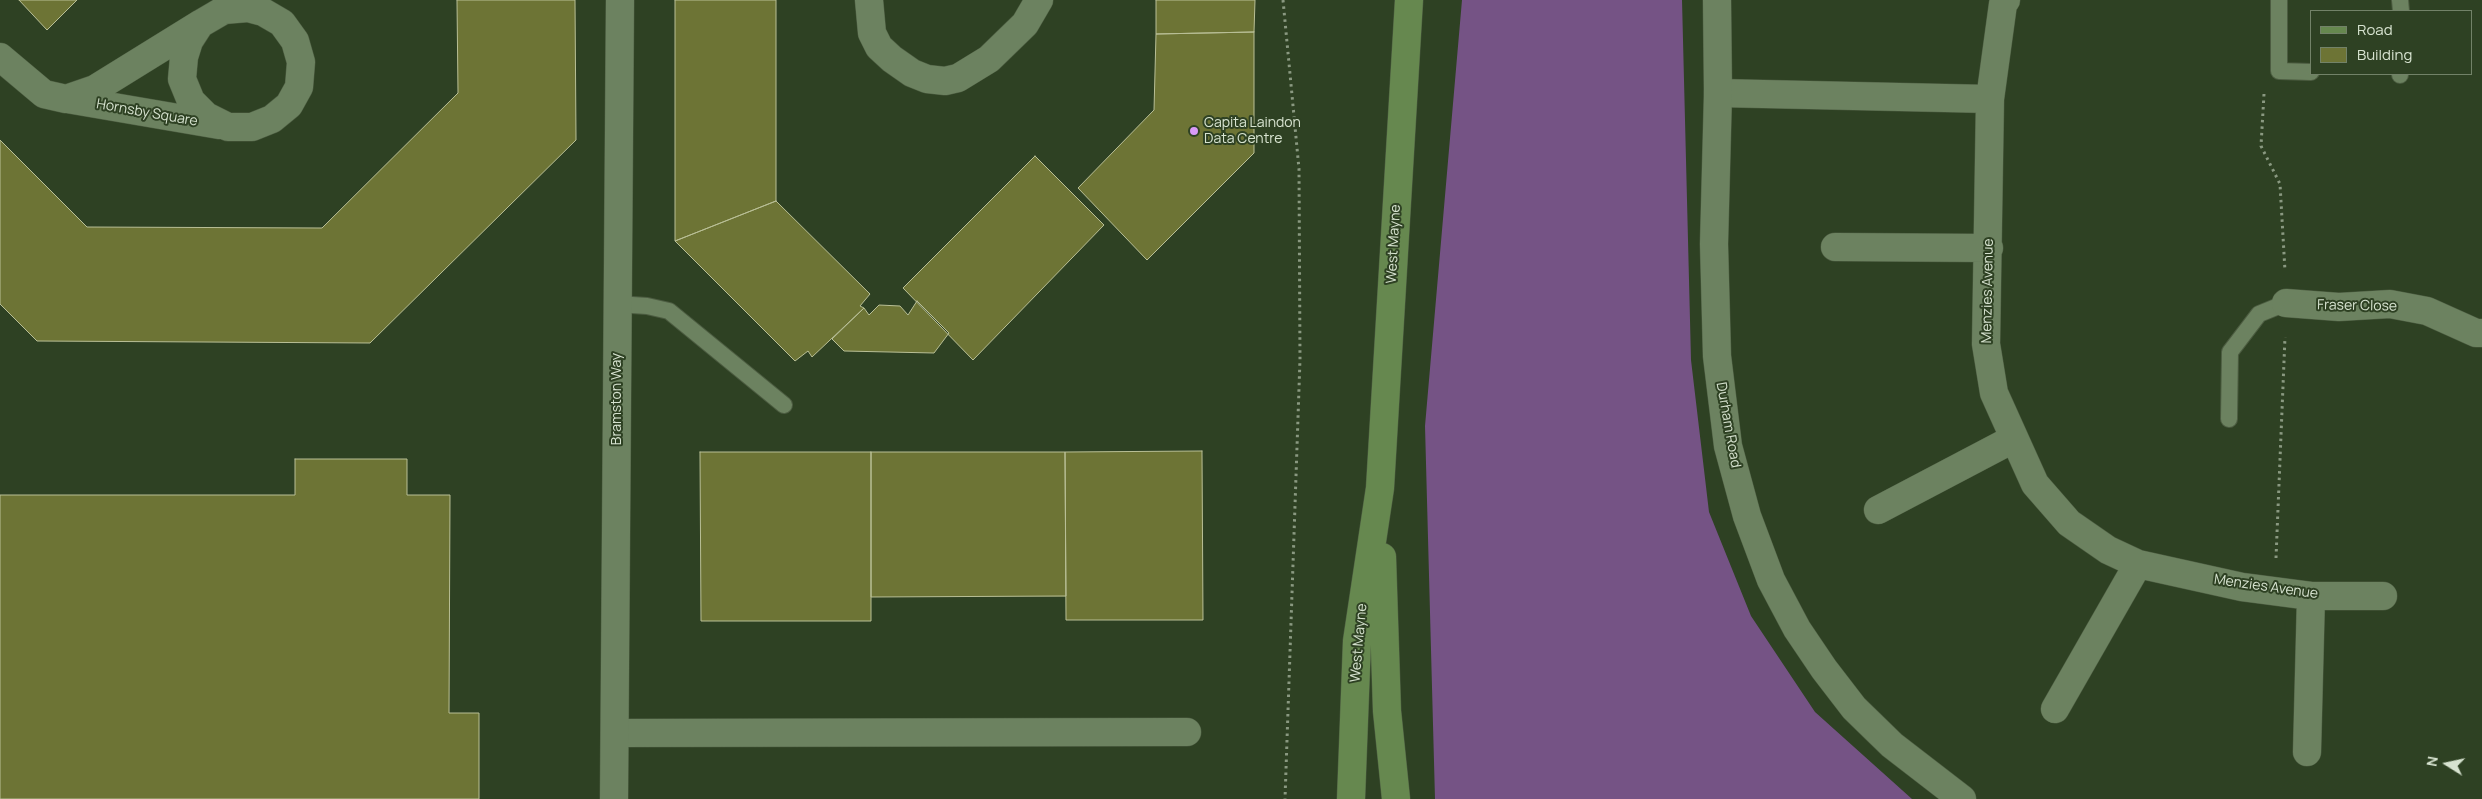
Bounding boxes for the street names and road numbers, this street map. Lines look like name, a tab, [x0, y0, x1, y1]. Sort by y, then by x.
street label: Hornsby Square	[95, 96, 199, 130]
street label: West Mayne	[1384, 204, 1404, 284]
street label: Menzies Avenue	[1979, 238, 1997, 344]
street label: Fraser Close	[2317, 297, 2397, 315]
street label: Bramston Way	[609, 353, 625, 445]
street label: Durham Road	[1712, 381, 1744, 469]
street label: Menzies Avenue	[2213, 571, 2319, 603]
street label: West Mayne	[1347, 603, 1371, 683]

